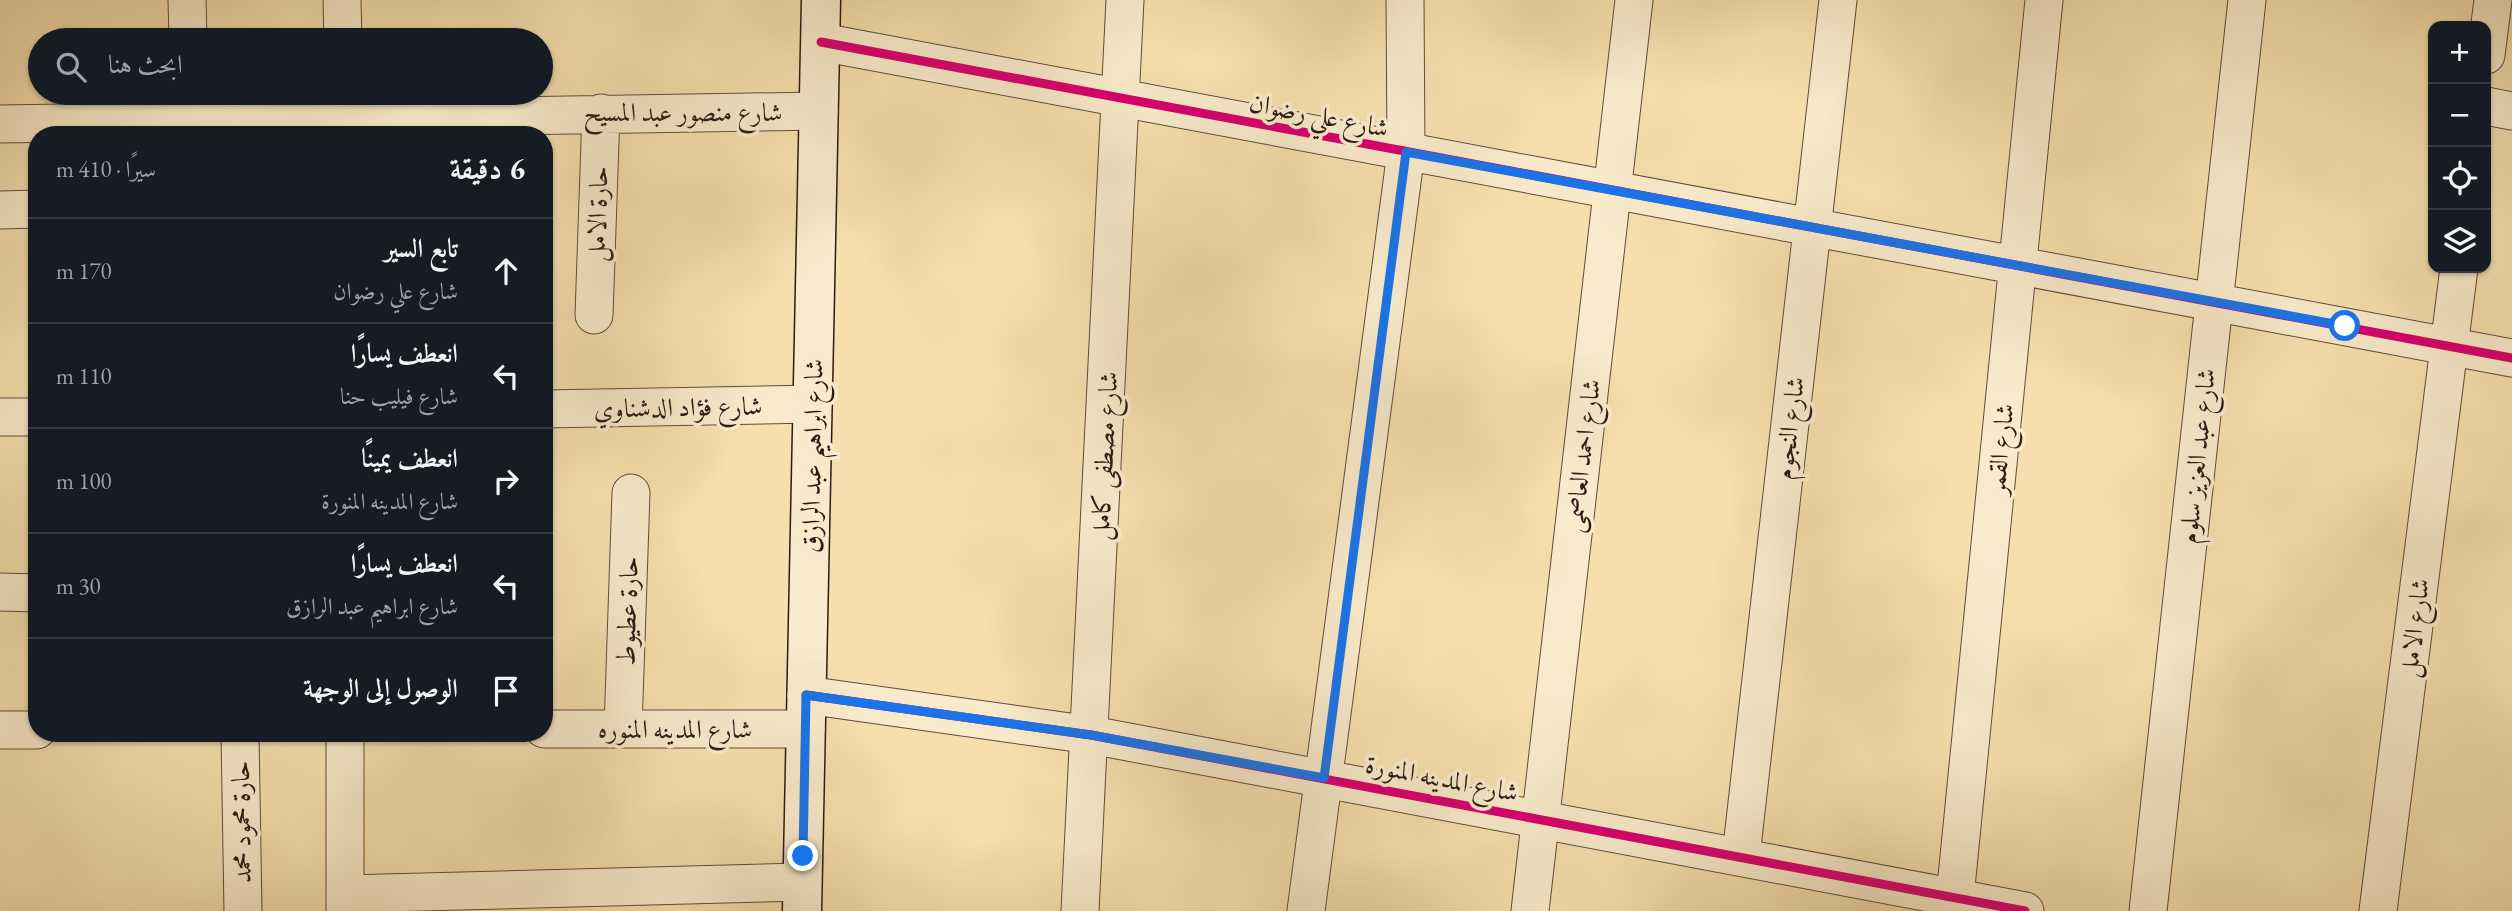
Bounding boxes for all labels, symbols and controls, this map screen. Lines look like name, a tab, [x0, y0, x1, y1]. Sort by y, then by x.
map controls	[2428, 21, 2491, 273]
button: +	[2428, 21, 2491, 84]
search box	[28, 28, 553, 105]
text: ابحث هنا	[108, 47, 183, 81]
icon: search	[52, 48, 90, 86]
button: −	[2428, 84, 2491, 147]
street label: شارع علي رضوان	[1245, 85, 1391, 153]
street label: شارع منصور عبد المسيح	[584, 95, 782, 136]
button: locate	[2428, 147, 2491, 210]
text: 6 دقيقة	[450, 149, 525, 188]
text: سيرًا · 410 m	[56, 154, 156, 184]
street label: حارة الامل	[578, 165, 617, 263]
button: layers	[2428, 210, 2491, 273]
text: تابع السير	[384, 231, 458, 265]
icon: ahead	[487, 252, 525, 290]
text: 170 m	[56, 256, 112, 286]
text: شارع علي رضوان	[333, 276, 458, 306]
route start	[2329, 310, 2360, 341]
text: انعطف يسارًا	[351, 336, 458, 370]
icon: left	[487, 357, 525, 395]
street label: شارع ابراهيم عبد الرازق	[793, 359, 840, 554]
text: 110 m	[56, 361, 112, 391]
street label: شارع عبد العزيز سلوم	[2171, 367, 2229, 546]
street label: شارع مصطفى كامل	[1083, 371, 1130, 542]
street label: شارع النجوم	[1766, 375, 1818, 482]
street label: شارع احمد العاصمى	[1556, 377, 1613, 535]
text: شارع فيليب حنا	[340, 381, 458, 411]
street label: شارع فؤاد الدشناوي	[593, 389, 763, 430]
street label: شارع القمر	[1978, 402, 2027, 500]
text: انعطف يمينًا	[361, 441, 458, 475]
icon: right	[487, 462, 525, 500]
text: 100 m	[56, 466, 112, 496]
text: شارع المدينه المنورة	[321, 486, 458, 516]
text: انعطف يسارًا	[351, 546, 458, 580]
street label: حارة عطيوط	[608, 556, 646, 666]
icon: left	[487, 567, 525, 605]
text: 30 m	[56, 571, 101, 601]
street label: شارع الامل	[2391, 577, 2442, 680]
text: شارع ابراهيم عبد الرازق	[286, 591, 458, 621]
text: الوصول إلى الوجهة	[303, 671, 458, 705]
icon: arrive	[487, 672, 525, 710]
street label: شارع المدينه المنوره	[598, 712, 752, 751]
street label: شارع المدينه المنورة	[1362, 747, 1521, 814]
street label: حارة محمود محمد	[223, 760, 259, 884]
route end	[787, 840, 818, 871]

